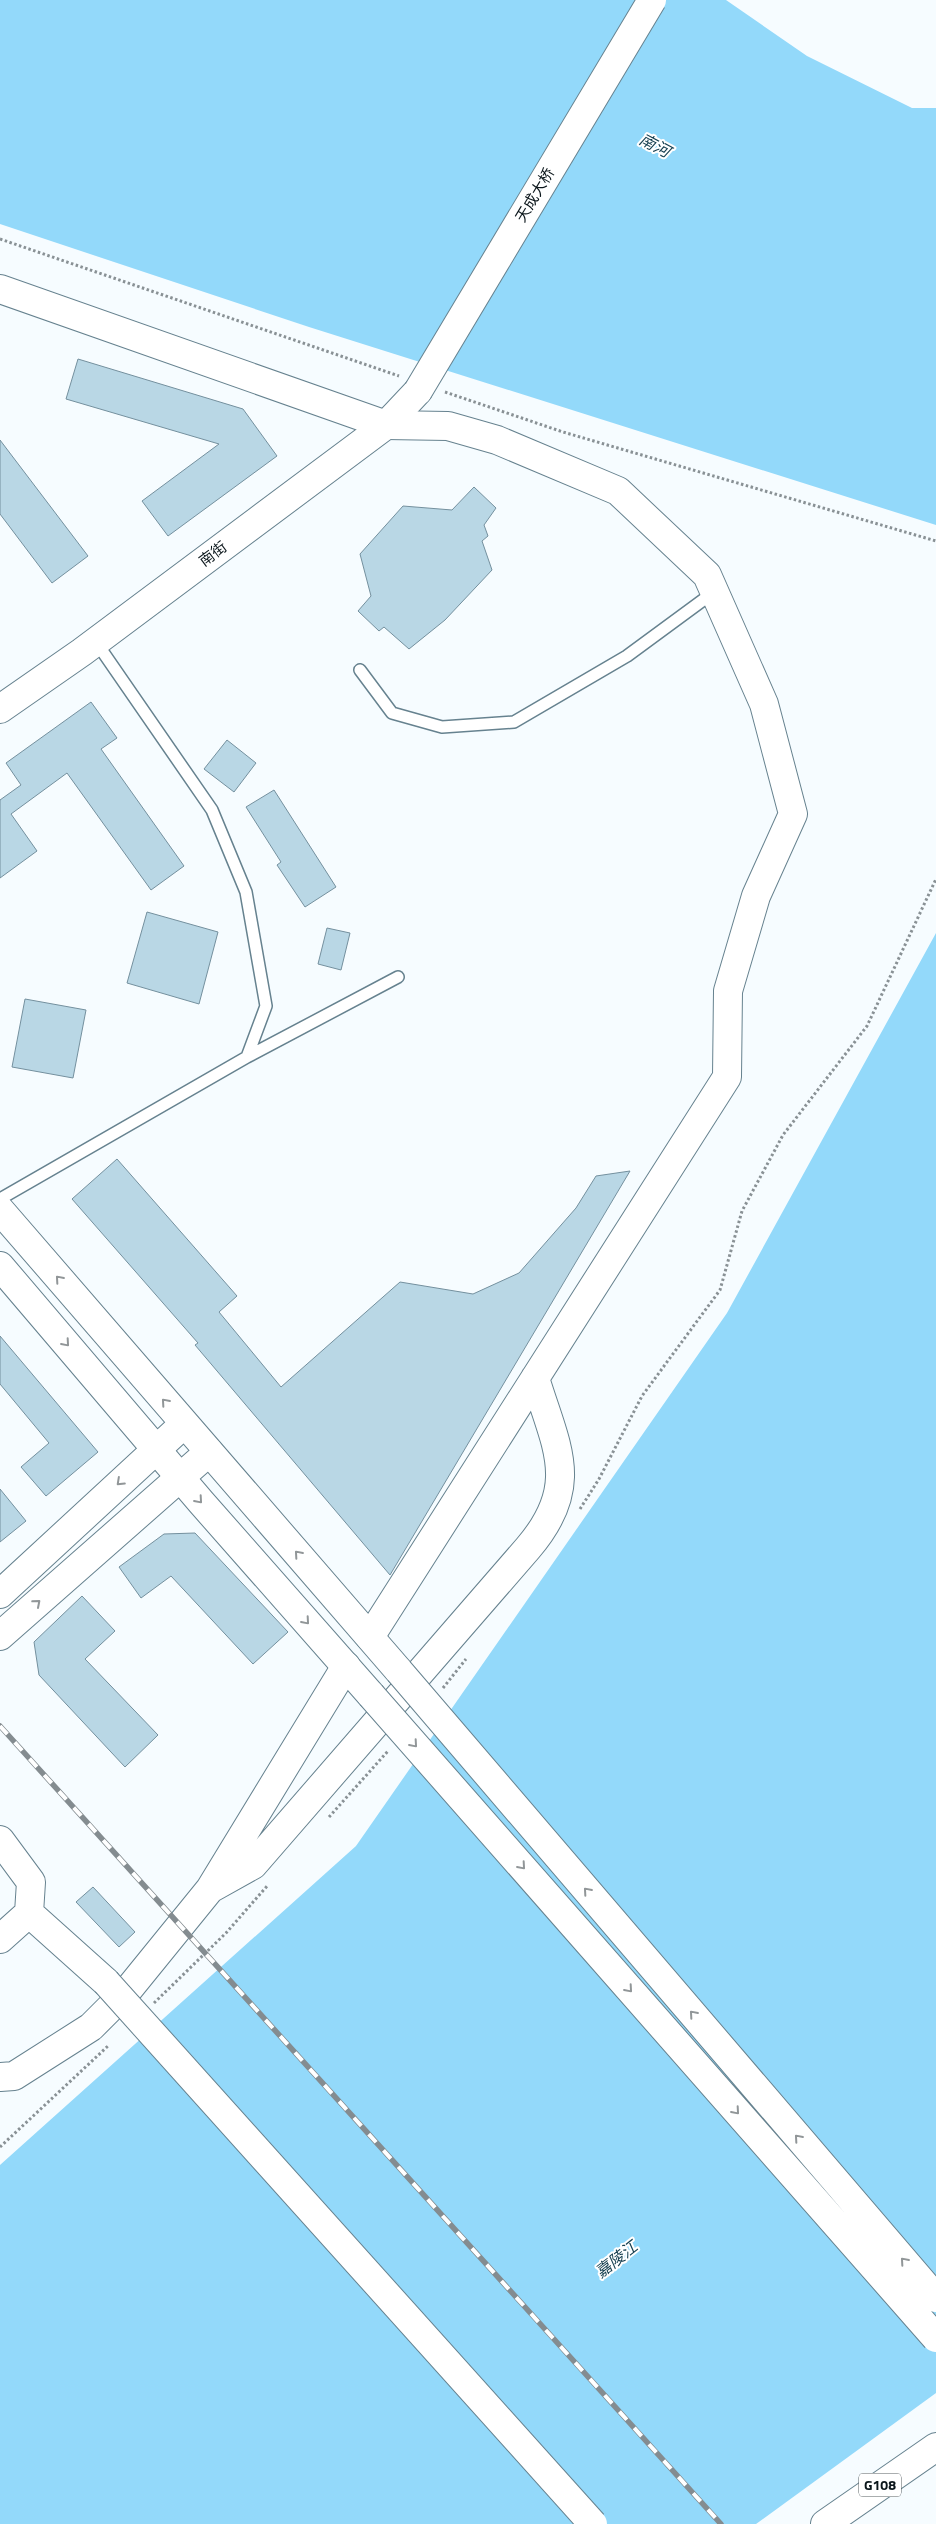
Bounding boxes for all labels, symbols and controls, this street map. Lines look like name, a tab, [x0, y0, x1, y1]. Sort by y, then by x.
water label: 南河	[635, 127, 677, 165]
street label: 天成大桥	[509, 163, 560, 226]
street label: 南街	[194, 535, 232, 572]
one-way arrow	[56, 1275, 65, 1284]
one-way arrow	[60, 1338, 69, 1347]
one-way arrow	[163, 1399, 171, 1408]
one-way arrow	[117, 1476, 126, 1485]
one-way arrow	[193, 1494, 202, 1503]
one-way arrow	[295, 1551, 304, 1560]
one-way arrow	[31, 1600, 40, 1609]
one-way arrow	[300, 1616, 309, 1625]
one-way arrow	[409, 1739, 418, 1748]
one-way arrow	[516, 1861, 525, 1870]
one-way arrow	[584, 1887, 593, 1896]
one-way arrow	[623, 1983, 632, 1992]
one-way arrow	[689, 2011, 698, 2020]
one-way arrow	[730, 2105, 739, 2114]
one-way arrow	[795, 2134, 804, 2143]
water label: 嘉陵江	[590, 2234, 644, 2283]
one-way arrow	[902, 2258, 910, 2267]
road number: G108	[859, 2474, 901, 2496]

